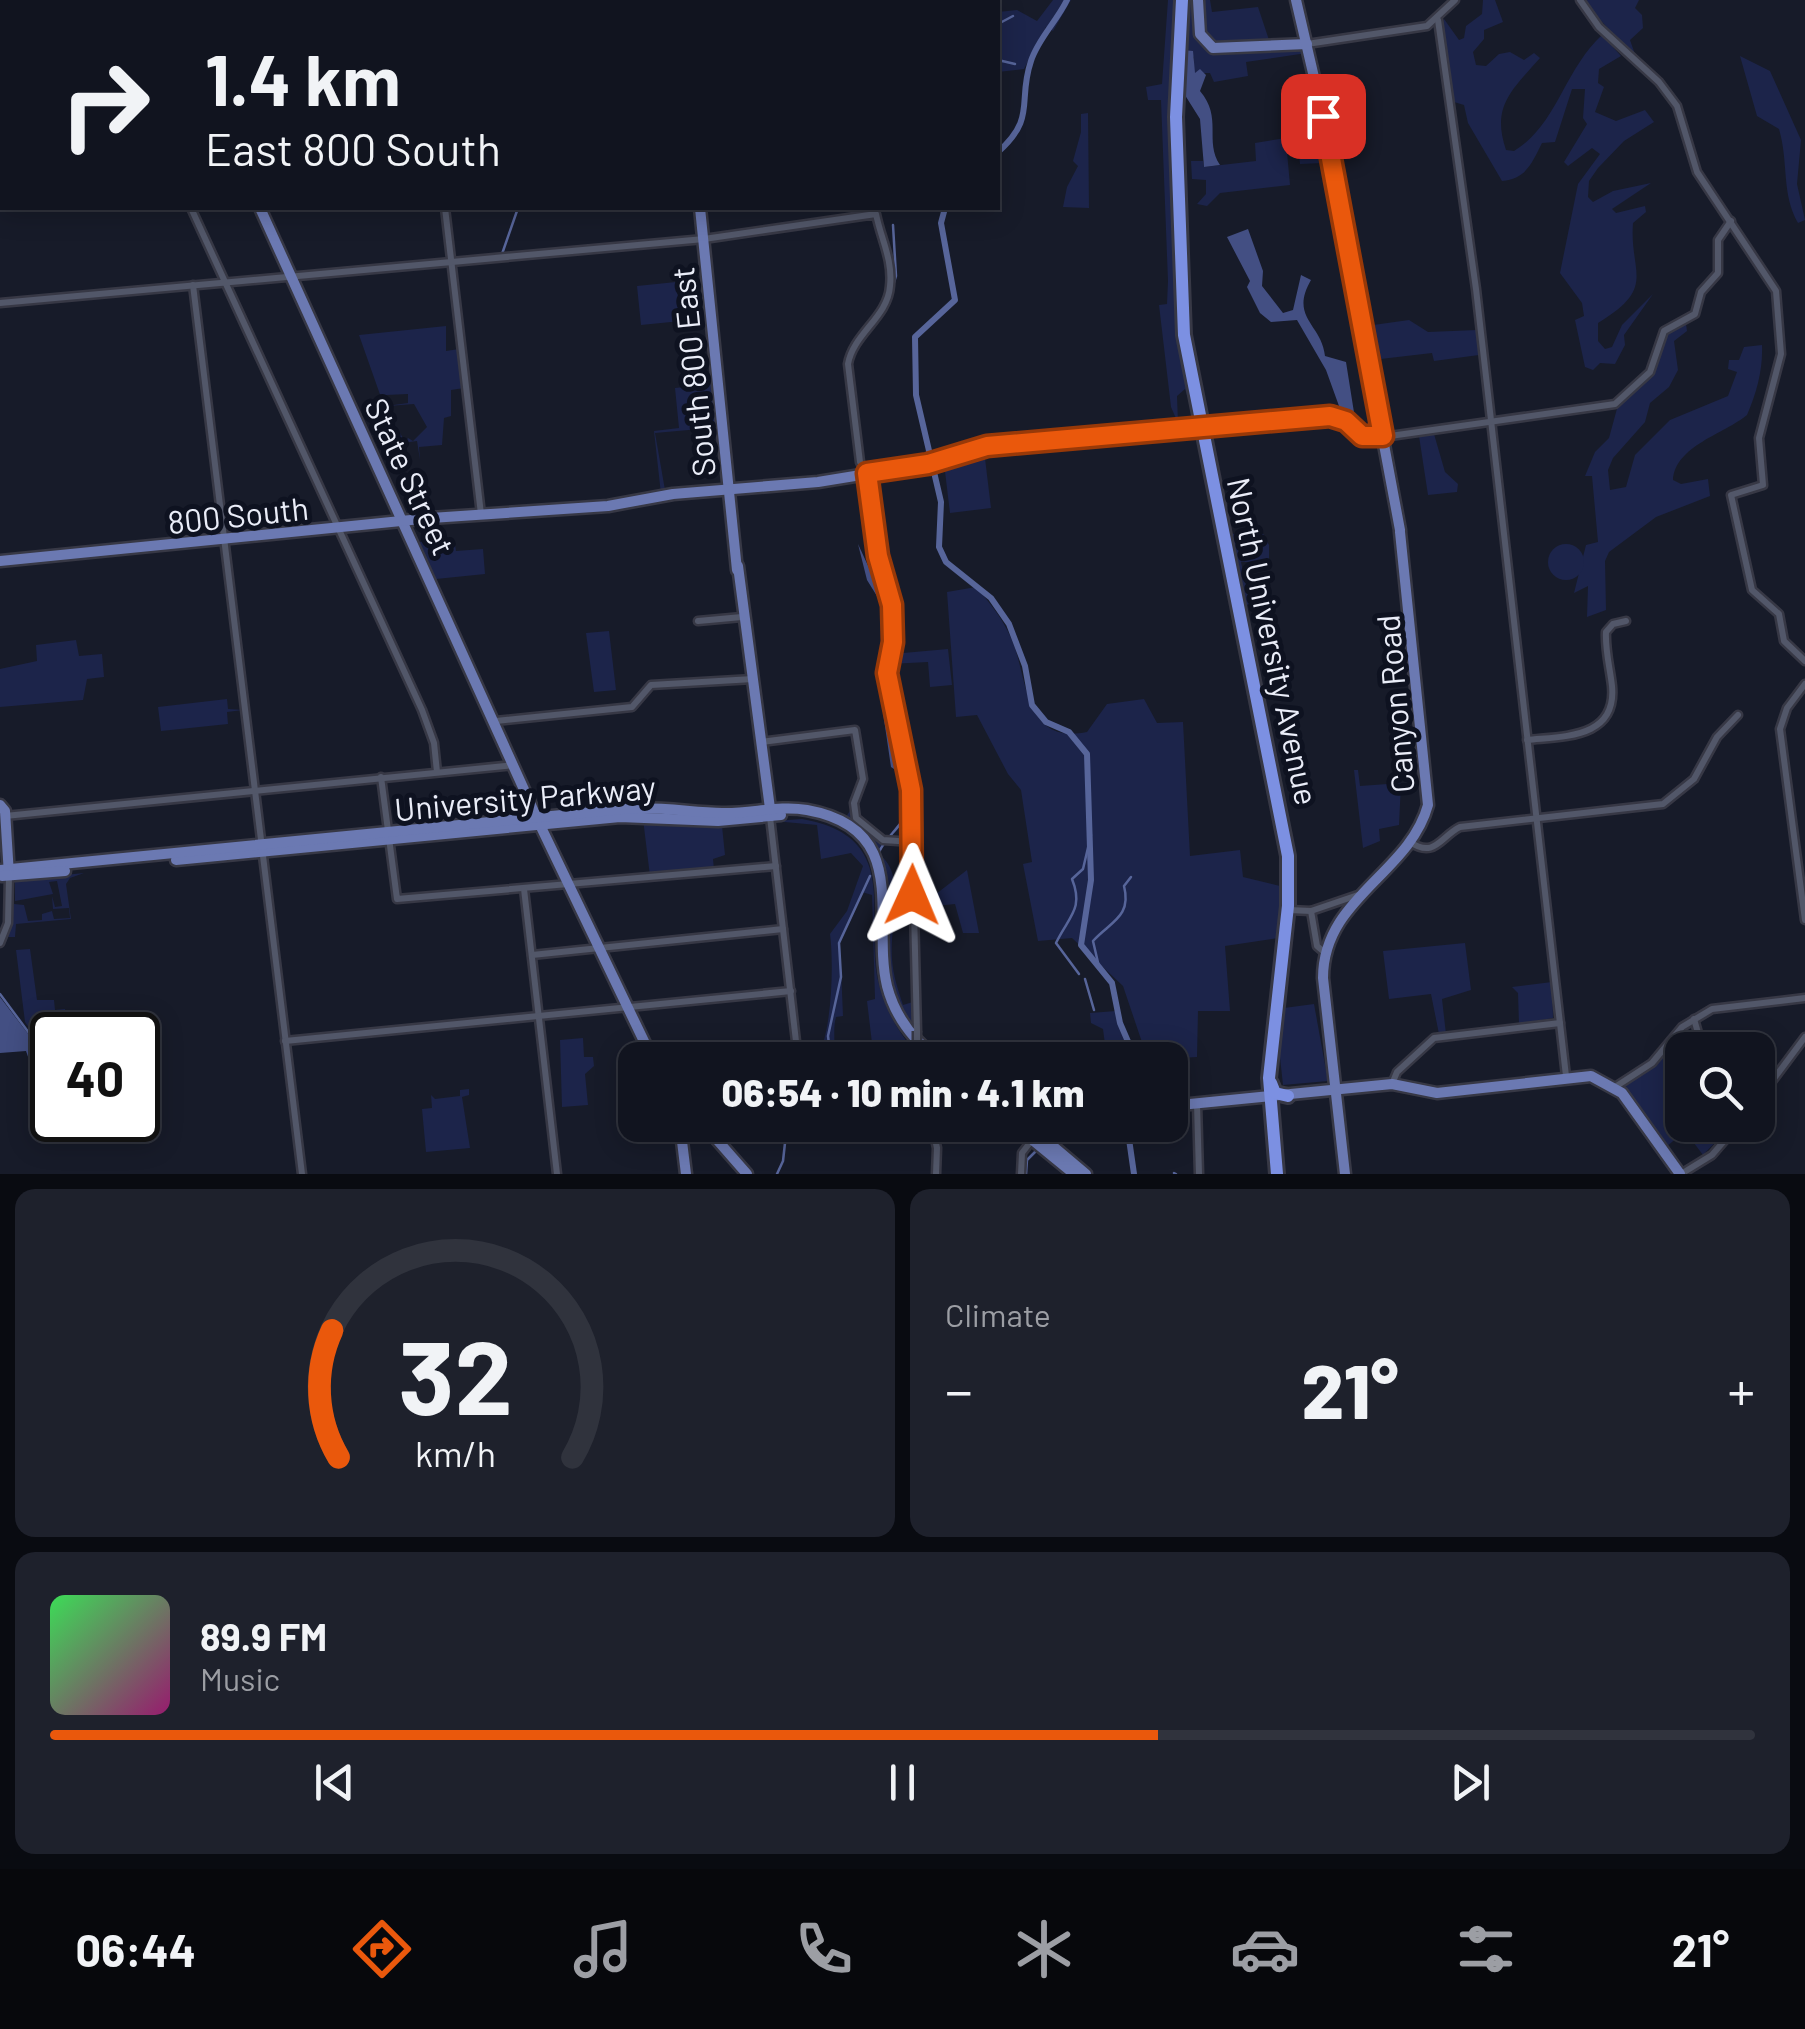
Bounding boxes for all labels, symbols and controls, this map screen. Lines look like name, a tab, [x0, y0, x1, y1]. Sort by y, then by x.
text: 1.4 km	[205, 36, 401, 120]
icon: right	[40, 40, 170, 170]
pin	[1281, 74, 1366, 159]
icon: arrive	[1296, 89, 1351, 144]
text: East 800 South	[205, 121, 501, 175]
street label: South 800 East	[662, 265, 722, 479]
street label: State Street	[358, 392, 464, 560]
street label: North University Avenue	[1221, 474, 1327, 808]
street label: 800 South	[166, 488, 310, 540]
street label: Canyon Road	[1367, 613, 1421, 795]
street label: University Parkway	[393, 767, 658, 827]
position arrow	[860, 843, 964, 947]
speed limit sign: 40	[30, 1012, 160, 1142]
map controls	[1665, 1032, 1775, 1142]
button: search	[1665, 1032, 1775, 1142]
text: 06:54 · 10 min · 4.1 km	[722, 1069, 1084, 1115]
text: Climate	[945, 1295, 1051, 1333]
text: 32	[398, 1311, 512, 1436]
text: 21°	[1301, 1344, 1399, 1434]
text: −	[945, 1356, 973, 1422]
text: +	[1727, 1356, 1755, 1422]
text: km/h	[415, 1431, 495, 1474]
text: 89.9 FM	[200, 1613, 327, 1659]
text: Music	[200, 1659, 280, 1697]
icon: previous	[307, 1755, 362, 1810]
icon: pause	[875, 1755, 930, 1810]
icon: next	[1443, 1755, 1498, 1810]
icon: directions	[347, 1914, 417, 1984]
icon: music	[568, 1914, 638, 1984]
icon: phone	[789, 1914, 859, 1984]
icon: climate	[1009, 1914, 1079, 1984]
icon: car	[1230, 1914, 1300, 1984]
icon: filters	[1451, 1914, 1521, 1984]
text: 06:44	[75, 1922, 196, 1976]
text: 21°	[1672, 1922, 1730, 1976]

